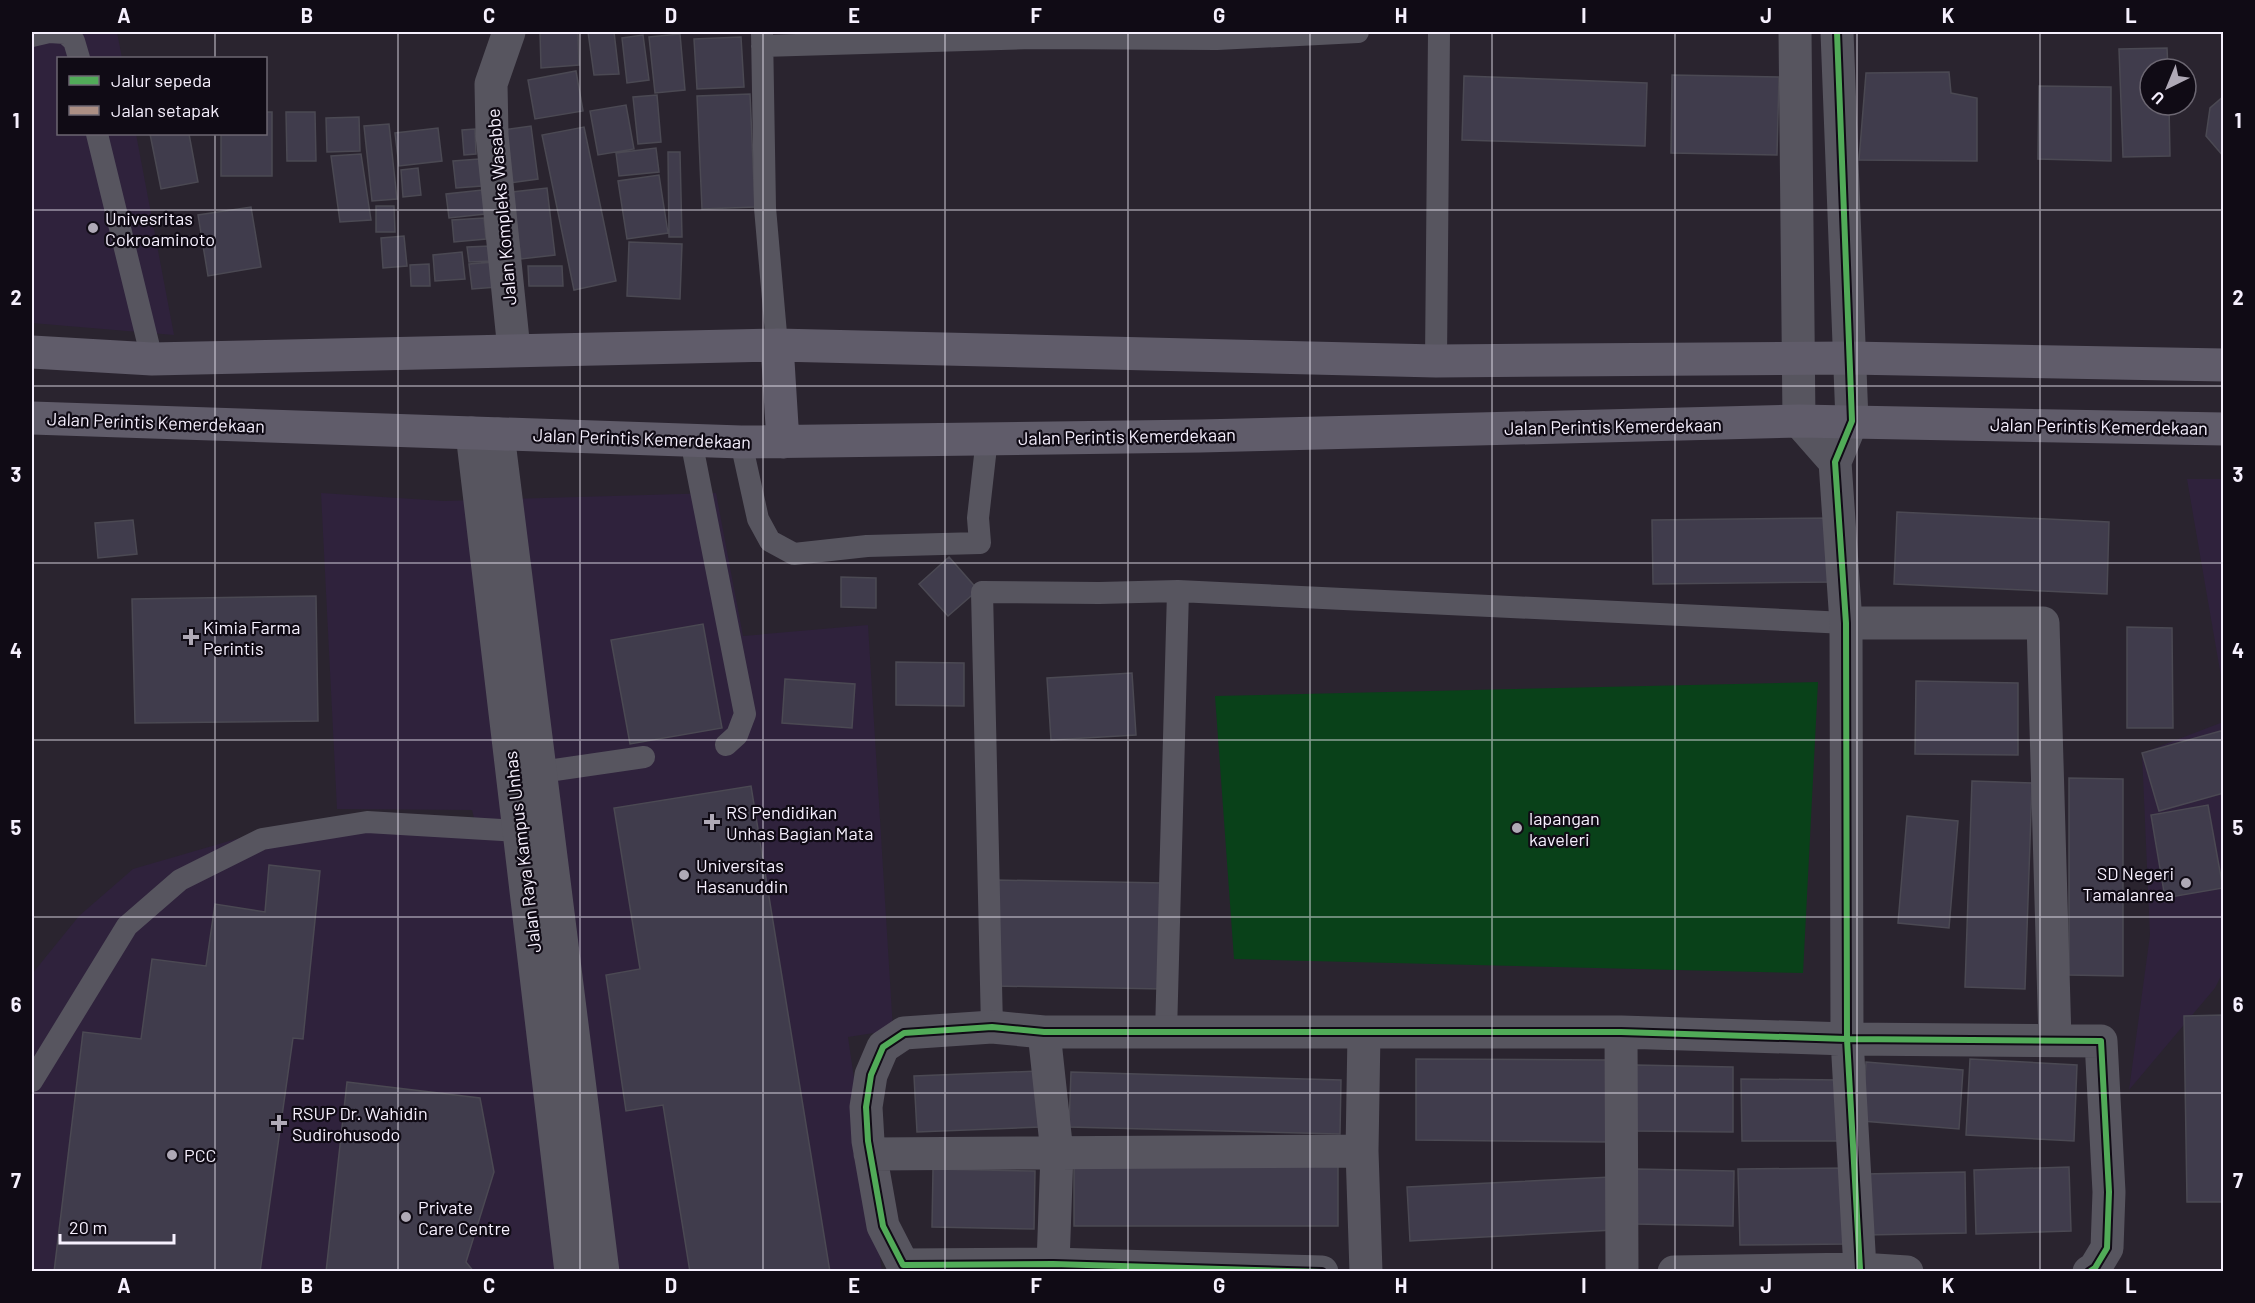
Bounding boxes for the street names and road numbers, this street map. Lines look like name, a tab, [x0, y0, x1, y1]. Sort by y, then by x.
street label: Jalan Kompleks Wasabbe	[481, 108, 521, 306]
street label: Jalan Perintis Kemerdekaan	[47, 407, 265, 437]
street label: Jalan Perintis Kemerdekaan	[1504, 413, 1722, 439]
street label: Jalan Perintis Kemerdekaan	[1990, 413, 2208, 439]
street label: Jalan Perintis Kemerdekaan	[533, 423, 751, 453]
street label: Jalan Perintis Kemerdekaan	[1018, 423, 1236, 449]
street label: Jalan Raya Kampus Unhas	[499, 750, 545, 954]

